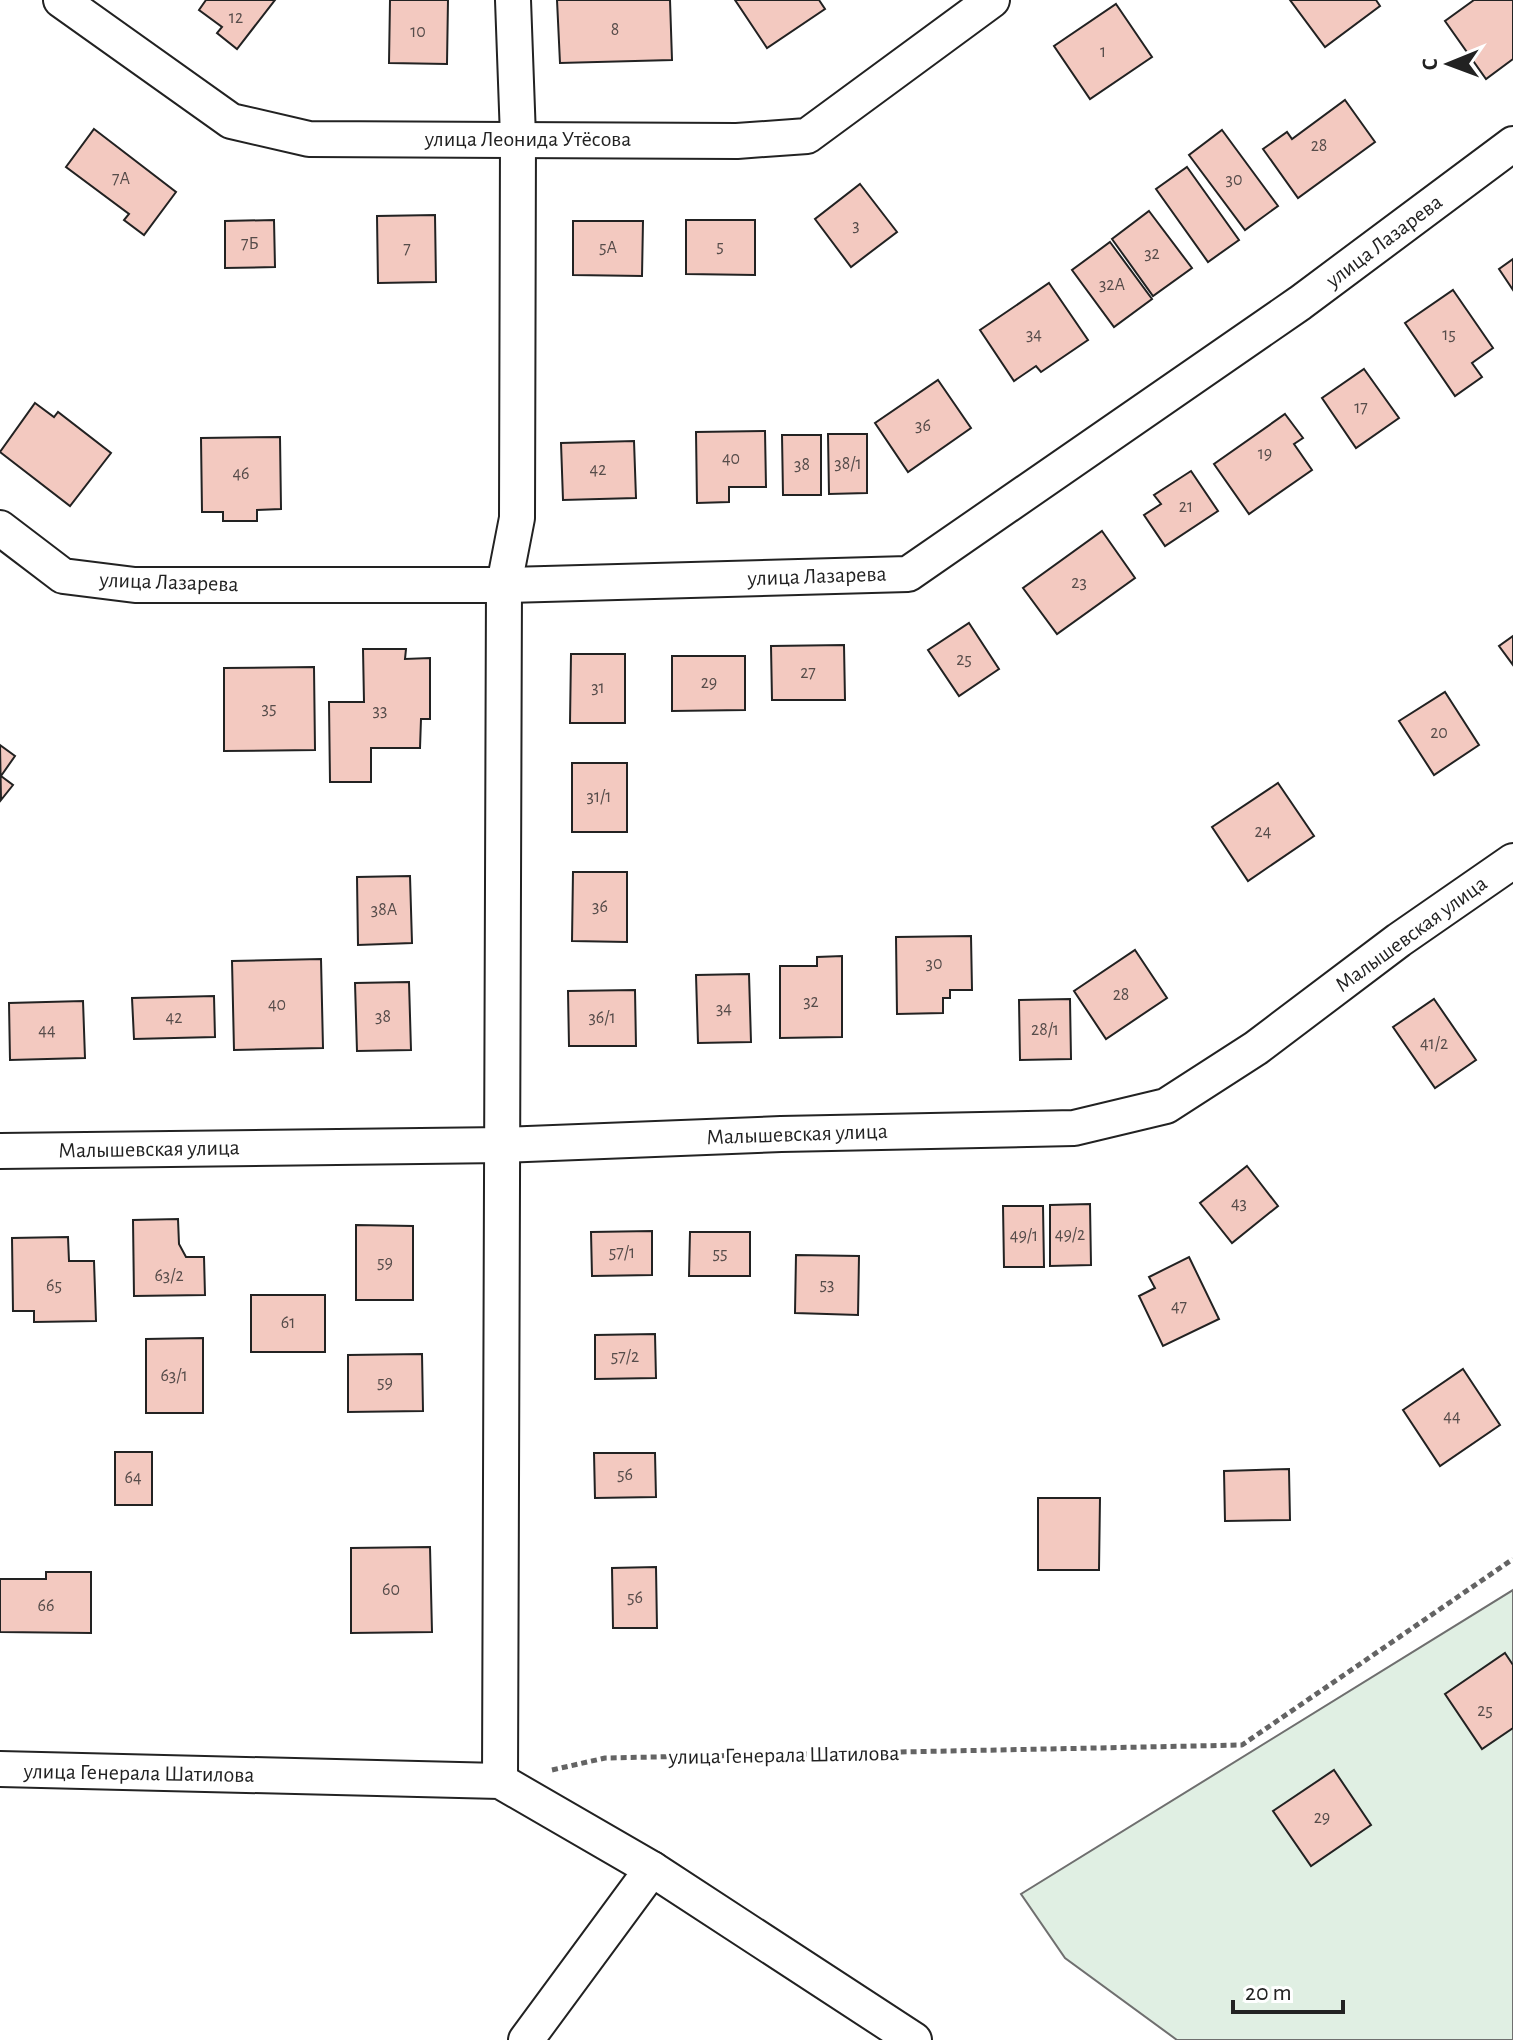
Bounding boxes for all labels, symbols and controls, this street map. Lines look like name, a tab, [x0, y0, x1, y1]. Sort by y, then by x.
house number: 12	[229, 9, 243, 27]
house number: 8	[611, 21, 619, 39]
house number: 10	[410, 23, 426, 41]
north arrow	[1409, 24, 1489, 104]
house number: 1	[1100, 43, 1106, 61]
text: С	[1419, 58, 1441, 71]
street label: улица Леонида Утёсова	[424, 128, 631, 150]
house number: 28	[1311, 137, 1327, 155]
house number: 7А	[112, 170, 130, 188]
house number: 30	[1226, 171, 1242, 189]
street label: улица Лазарева	[1321, 190, 1446, 292]
house number: 3	[852, 217, 860, 235]
house number: 7Б	[241, 235, 259, 253]
house number: 5	[716, 238, 724, 256]
house number: 5А	[599, 239, 617, 257]
house number: 7	[403, 240, 411, 258]
house number: 32	[1144, 245, 1160, 263]
house number: 32А	[1099, 276, 1126, 294]
house number: 34	[1026, 326, 1042, 344]
house number: 15	[1442, 326, 1456, 344]
house number: 17	[1354, 399, 1368, 417]
house number: 36	[915, 417, 931, 435]
house number: 19	[1258, 445, 1272, 463]
house number: 40	[722, 450, 740, 468]
house number: 38/1	[834, 455, 862, 473]
house number: 38	[794, 456, 810, 474]
house number: 42	[590, 461, 606, 479]
house number: 46	[232, 465, 250, 483]
house number: 21	[1179, 498, 1193, 516]
street label: улица Лазарева	[746, 563, 887, 589]
street label: улица Лазарева	[98, 569, 239, 595]
house number: 23	[1071, 574, 1087, 592]
house number: 25	[956, 651, 972, 669]
house number: 27	[800, 664, 816, 682]
house number: 29	[701, 674, 717, 692]
house number: 31	[591, 679, 605, 697]
house number: 35	[262, 700, 276, 718]
house number: 33	[373, 702, 387, 720]
house number: 20	[1430, 724, 1448, 742]
house number: 31/1	[587, 788, 611, 806]
house number: 24	[1255, 823, 1272, 841]
street label: Малышевская улица	[1331, 872, 1491, 996]
house number: 36	[592, 898, 608, 916]
house number: 38А	[371, 901, 398, 919]
house number: 30	[926, 955, 942, 973]
house number: 28	[1113, 986, 1129, 1004]
house number: 32	[803, 993, 819, 1011]
house number: 40	[268, 996, 286, 1014]
house number: 34	[716, 1000, 732, 1018]
house number: 38	[375, 1008, 391, 1026]
house number: 42	[166, 1009, 182, 1027]
house number: 36/1	[588, 1009, 616, 1027]
house number: 28/1	[1031, 1021, 1059, 1039]
house number: 44	[38, 1022, 56, 1040]
house number: 41/2	[1420, 1035, 1448, 1053]
street label: Малышевская улица	[706, 1120, 888, 1148]
street label: Малышевская улица	[58, 1136, 240, 1162]
house number: 43	[1231, 1195, 1247, 1213]
house number: 49/2	[1055, 1226, 1085, 1244]
house number: 49/1	[1010, 1227, 1038, 1245]
house number: 57/1	[609, 1244, 635, 1262]
house number: 55	[712, 1245, 728, 1263]
house number: 59	[377, 1254, 393, 1272]
house number: 63/2	[154, 1267, 184, 1285]
house number: 53	[820, 1276, 834, 1294]
house number: 65	[46, 1277, 62, 1295]
house number: 47	[1171, 1298, 1187, 1316]
house number: 61	[281, 1314, 295, 1332]
house number: 57/2	[611, 1348, 639, 1366]
house number: 63/1	[160, 1367, 188, 1385]
house number: 59	[377, 1374, 393, 1392]
house number: 44	[1443, 1408, 1461, 1426]
house number: 56	[617, 1466, 633, 1484]
house number: 64	[124, 1469, 142, 1487]
house number: 60	[382, 1581, 400, 1599]
house number: 56	[627, 1589, 643, 1607]
house number: 66	[38, 1597, 54, 1615]
house number: 25	[1477, 1702, 1493, 1720]
street label: улица Генерала Шатилова	[667, 1742, 900, 1768]
street label: улица Генерала Шатилова	[22, 1760, 255, 1786]
house number: 29	[1314, 1809, 1330, 1827]
scale bar	[1233, 1964, 1343, 2014]
text: 20 m	[1245, 1981, 1292, 2005]

